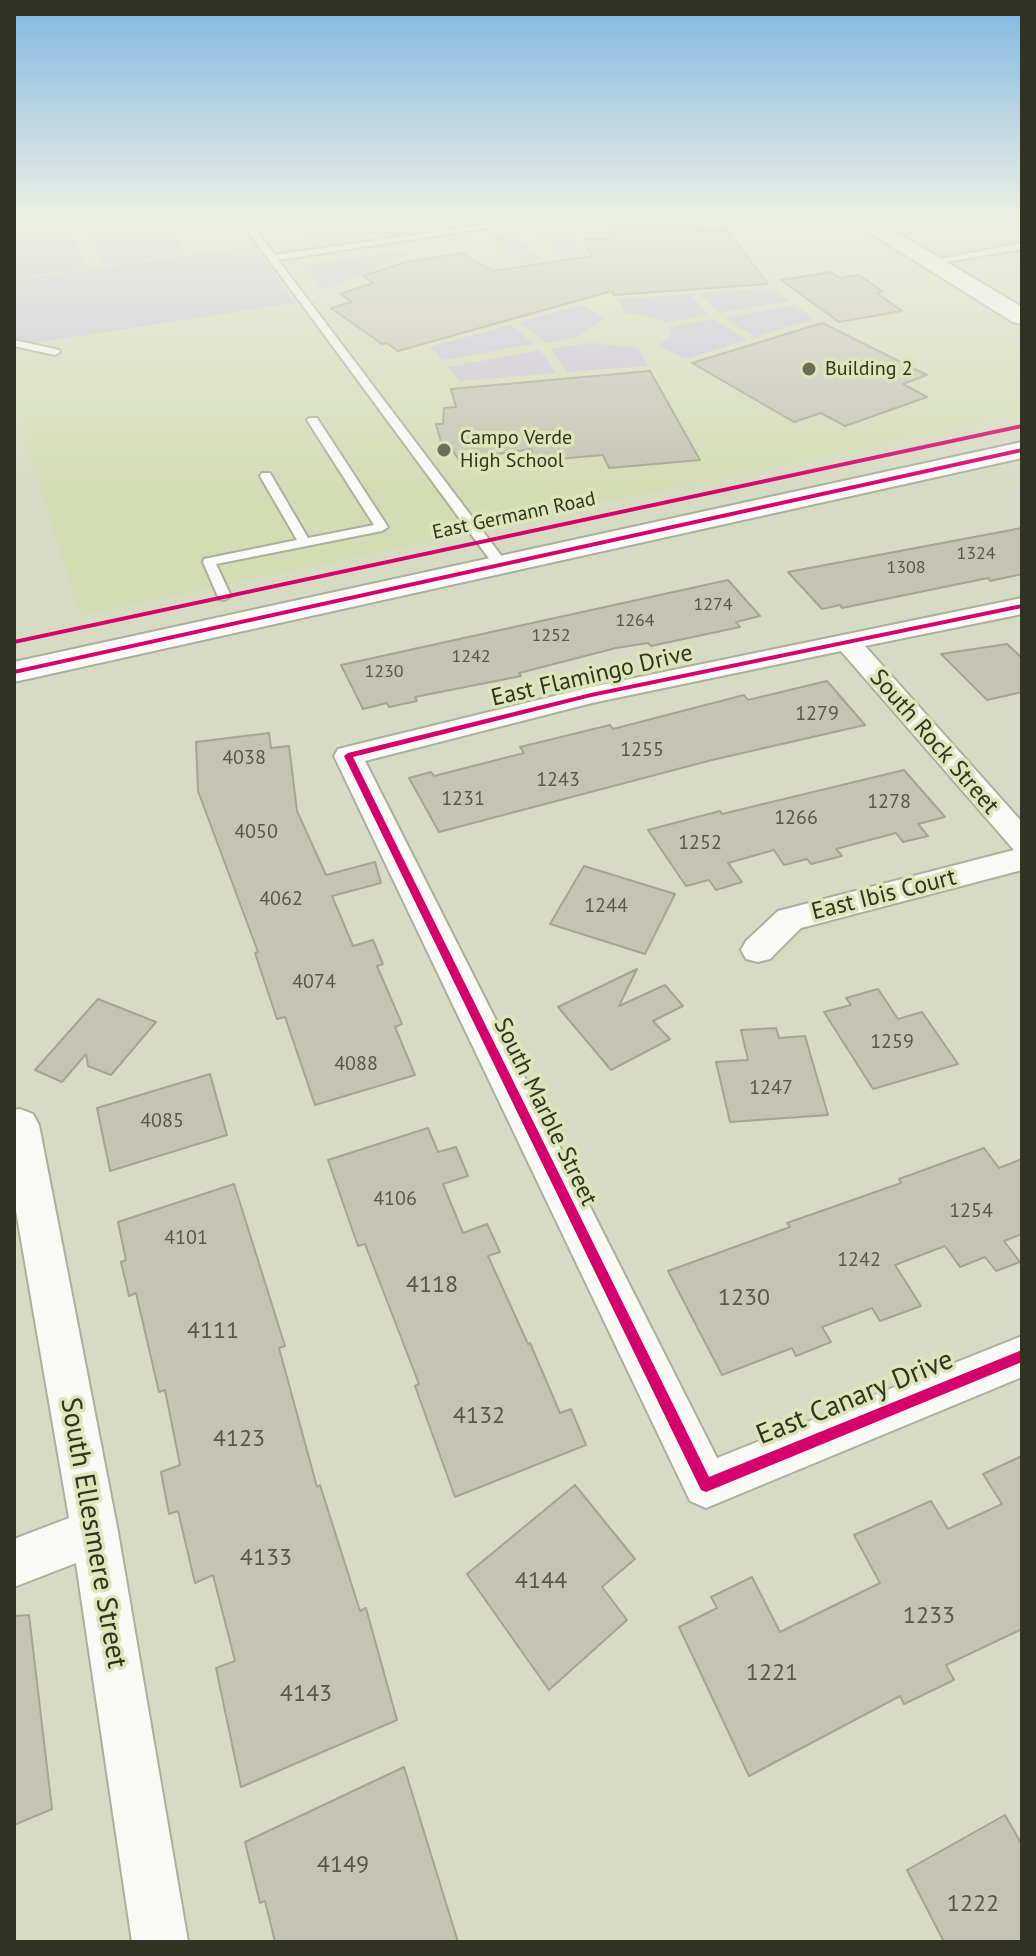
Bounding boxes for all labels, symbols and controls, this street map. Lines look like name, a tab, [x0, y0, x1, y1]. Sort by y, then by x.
place label: Building 2	[825, 357, 913, 381]
marker: Building 2	[800, 360, 818, 378]
place label: Campo Verde High School	[460, 426, 572, 473]
marker: Campo Verde High School	[435, 441, 453, 459]
street label: East Germann Road	[430, 487, 598, 545]
house number: 1324	[956, 543, 996, 565]
house number: 1308	[886, 557, 926, 579]
house number: 1274	[693, 594, 733, 616]
house number: 1264	[615, 610, 655, 632]
house number: 1252	[531, 625, 571, 647]
street label: East Flamingo Drive	[489, 639, 695, 713]
house number: 1242	[451, 646, 491, 668]
house number: 1230	[364, 661, 404, 683]
street label: South Rock Street	[863, 664, 1005, 820]
house number: 1279	[795, 702, 839, 726]
house number: 1255	[620, 738, 664, 762]
house number: 4038	[222, 746, 266, 770]
house number: 1243	[536, 768, 580, 792]
house number: 1231	[441, 787, 485, 811]
house number: 1278	[867, 790, 911, 814]
house number: 1266	[774, 806, 818, 830]
house number: 4050	[234, 820, 278, 844]
house number: 1252	[678, 831, 722, 855]
street label: East Ibis Court	[809, 863, 959, 927]
house number: 4062	[259, 887, 303, 911]
house number: 1244	[584, 894, 628, 918]
house number: 4074	[292, 970, 336, 994]
street label: South Marble Street	[487, 1014, 603, 1210]
house number: 1259	[870, 1030, 914, 1054]
house number: 4088	[334, 1052, 378, 1076]
house number: 1247	[749, 1076, 793, 1100]
house number: 4085	[140, 1109, 184, 1133]
house number: 4106	[373, 1187, 417, 1211]
house number: 1254	[949, 1199, 993, 1223]
house number: 4101	[164, 1226, 208, 1250]
house number: 1242	[837, 1248, 881, 1272]
house number: 4118	[406, 1271, 458, 1299]
house number: 1230	[718, 1284, 770, 1312]
house number: 4111	[187, 1317, 239, 1345]
street label: East Canary Drive	[752, 1343, 958, 1453]
street label: South Ellesmere Street	[53, 1395, 133, 1671]
house number: 4132	[453, 1402, 505, 1430]
house number: 4123	[213, 1425, 265, 1453]
house number: 4133	[240, 1544, 292, 1572]
house number: 4144	[515, 1567, 567, 1595]
house number: 1233	[903, 1602, 955, 1630]
house number: 1221	[746, 1659, 798, 1687]
house number: 4143	[280, 1680, 332, 1708]
house number: 4149	[317, 1851, 369, 1879]
house number: 1222	[947, 1890, 999, 1918]

